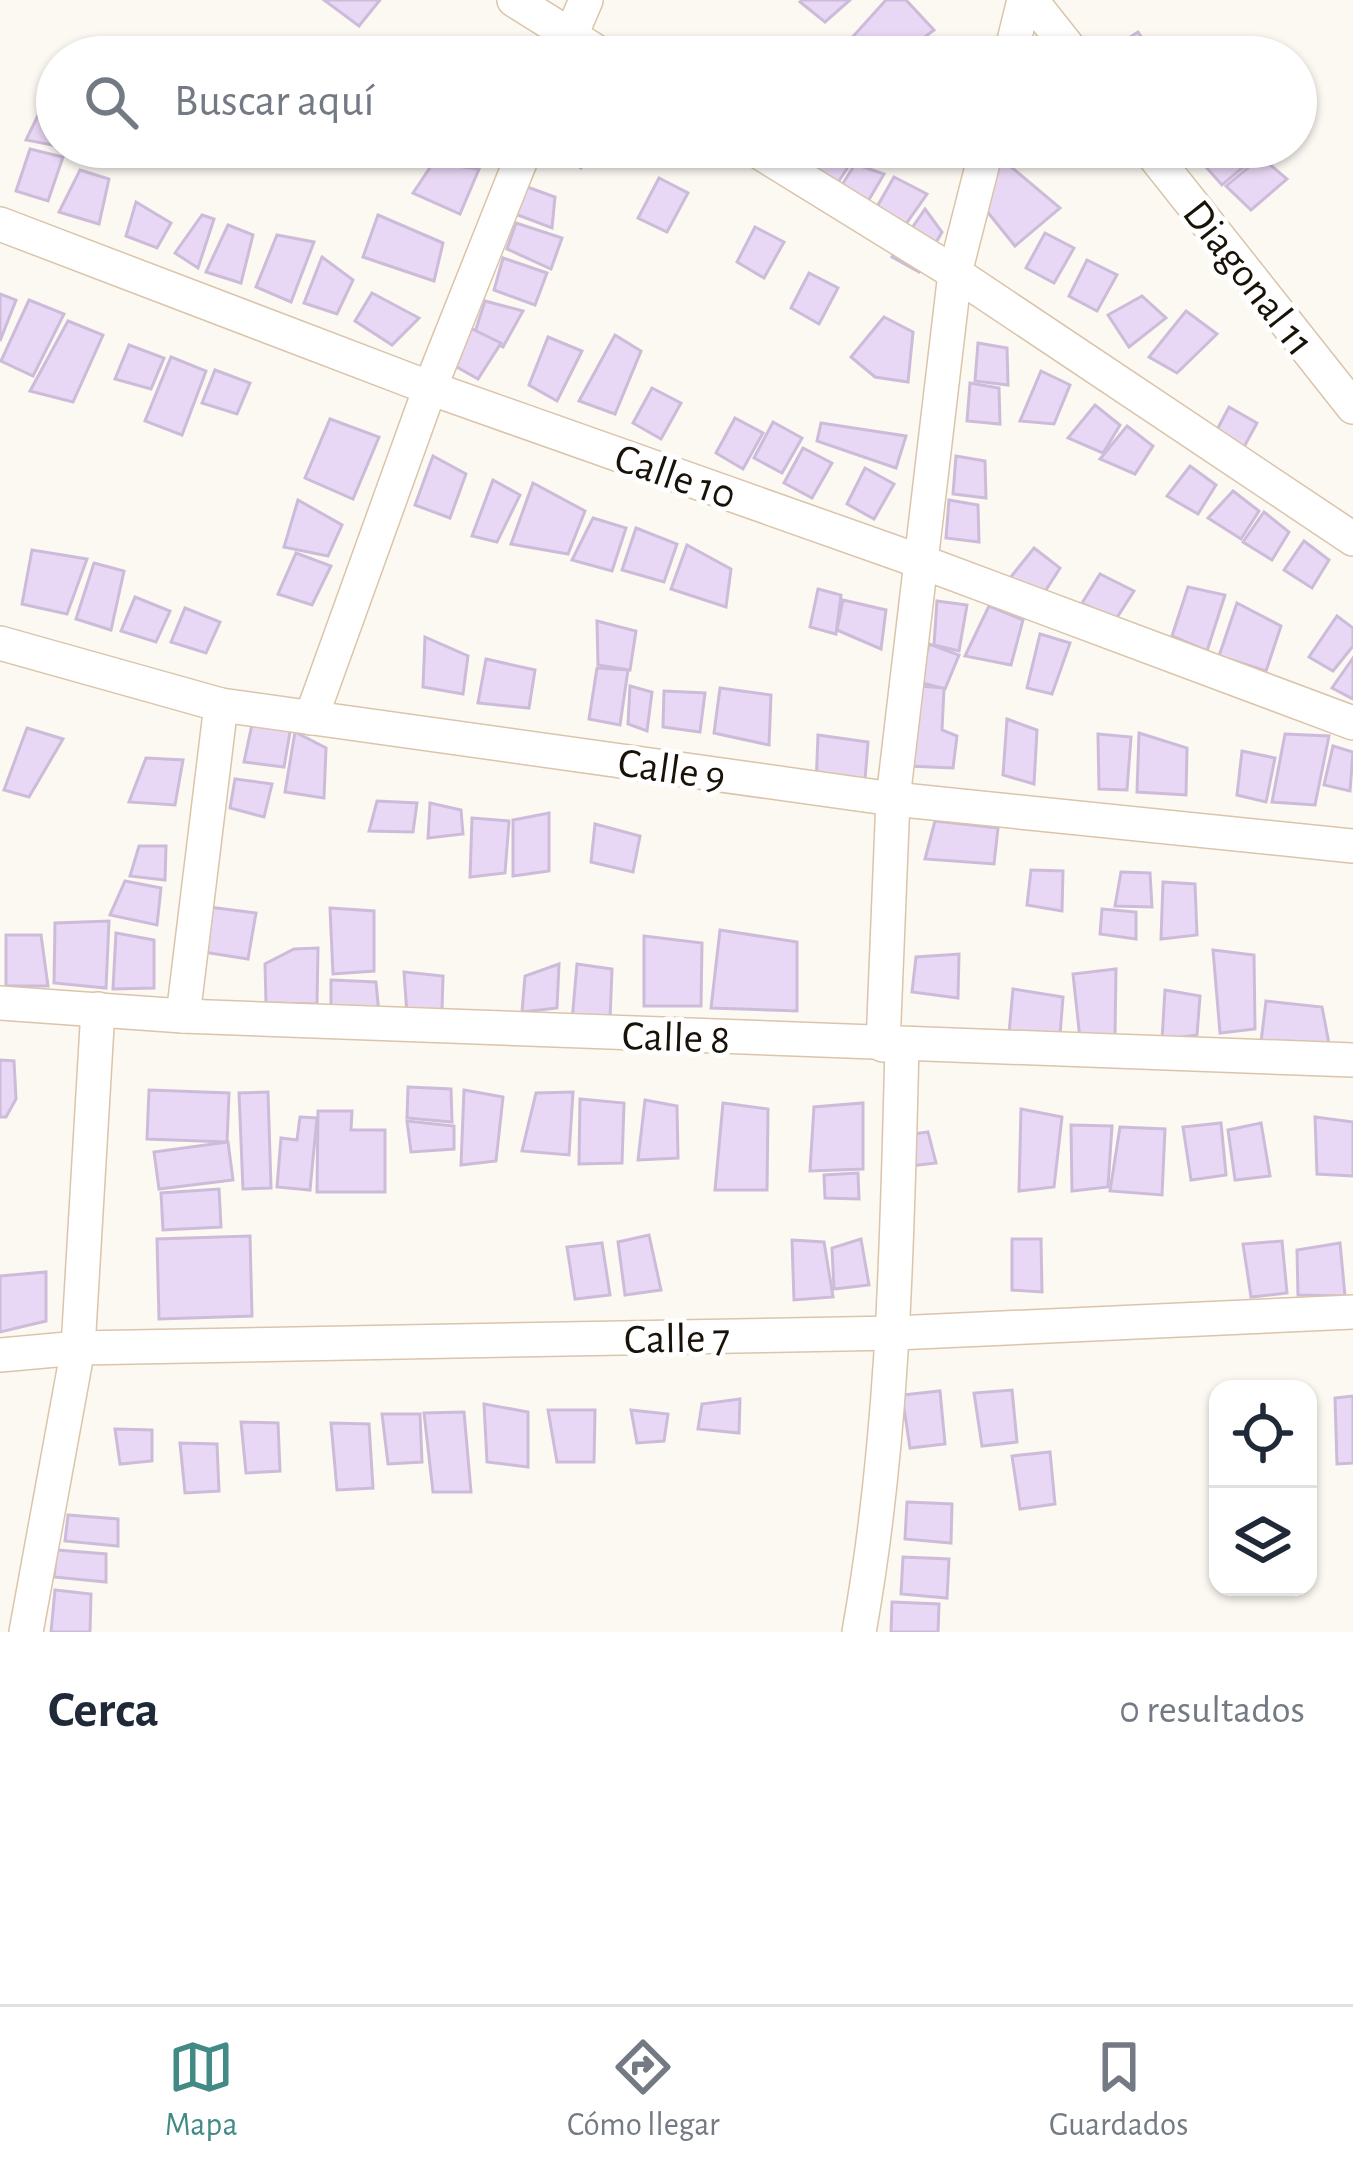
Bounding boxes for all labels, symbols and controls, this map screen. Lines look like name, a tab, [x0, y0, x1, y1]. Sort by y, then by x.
search box	[36, 36, 1317, 168]
icon: search	[78, 69, 144, 135]
text: Buscar aquí	[174, 79, 374, 124]
street label: Diagonal 11	[1175, 193, 1322, 364]
street label: Calle 10	[609, 437, 741, 517]
street label: Calle 9	[615, 742, 728, 798]
street label: Calle 8	[621, 1015, 731, 1061]
street label: Calle 7	[624, 1317, 730, 1361]
map controls	[1209, 1380, 1317, 1596]
button: locate	[1209, 1380, 1317, 1488]
button: layers	[1209, 1488, 1317, 1596]
text: Cerca	[48, 1685, 159, 1736]
text: 0 resultados	[1119, 1691, 1305, 1730]
tab: Mapa	[165, 2034, 238, 2146]
tab: Cómo llegar	[567, 2034, 720, 2146]
tab: Guardados	[1049, 2034, 1188, 2146]

